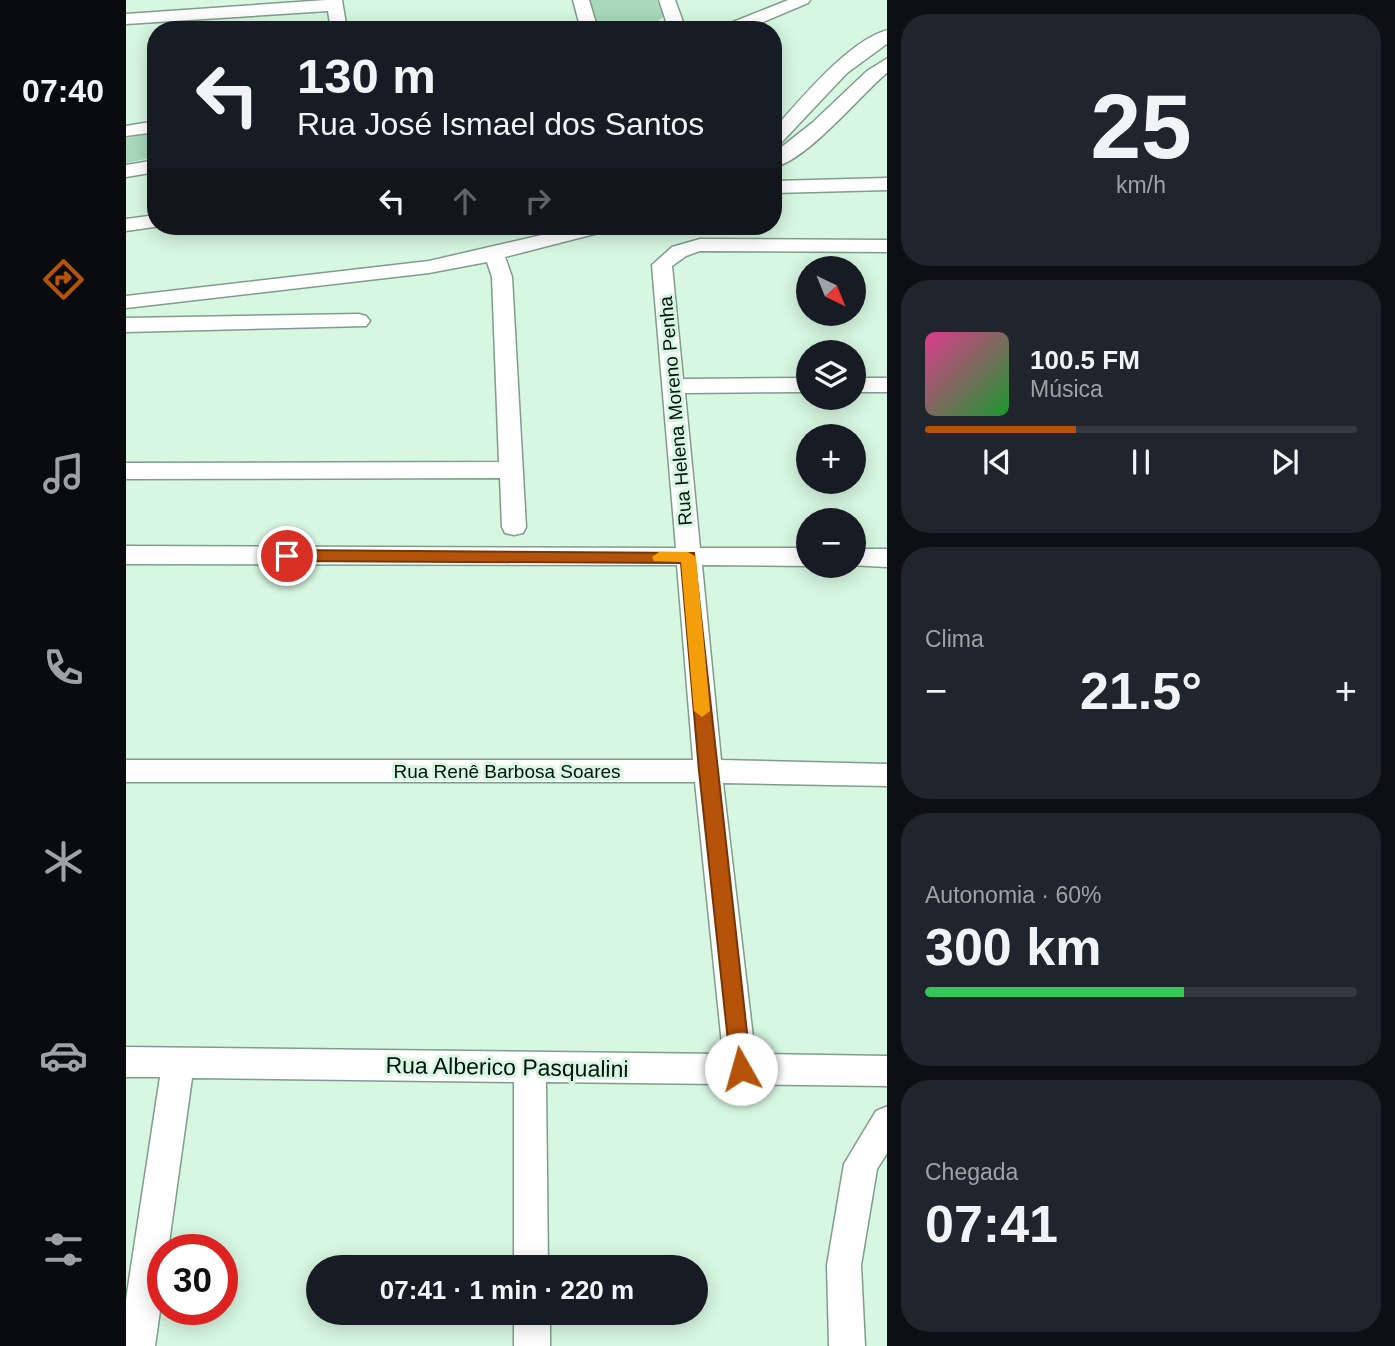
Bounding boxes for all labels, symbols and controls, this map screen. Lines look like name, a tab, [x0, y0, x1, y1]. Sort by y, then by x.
icon: left	[182, 49, 273, 140]
text: 130 m	[297, 49, 436, 103]
text: 07:40	[22, 73, 104, 109]
text: 25	[1090, 76, 1192, 177]
text: Rua José Ismael dos Santos	[297, 106, 704, 142]
text: km/h	[1116, 172, 1166, 198]
icon: left	[373, 182, 411, 220]
icon: ahead	[446, 182, 484, 220]
icon: right	[519, 182, 557, 220]
icon: directions	[39, 255, 88, 304]
north arrow	[796, 256, 866, 326]
map controls	[796, 256, 866, 578]
street label: Rua Helena Moreno Penha	[655, 295, 696, 527]
button: layers	[796, 340, 866, 410]
text: 100.5 FM	[1030, 345, 1140, 375]
text: Música	[1030, 376, 1103, 402]
button: +	[796, 424, 866, 494]
icon: previous	[978, 443, 1016, 481]
icon: pause	[1122, 443, 1160, 481]
icon: next	[1266, 443, 1304, 481]
icon: music	[39, 449, 88, 498]
button: −	[796, 508, 866, 578]
pin	[257, 526, 317, 586]
icon: arrive	[268, 537, 306, 575]
text: Clima	[925, 626, 984, 652]
icon: phone	[39, 643, 88, 692]
text: 21.5°	[1080, 662, 1202, 720]
text: −	[925, 670, 947, 712]
text: +	[1335, 670, 1357, 712]
street label: Rua Renê Barbosa Soares	[393, 761, 621, 782]
icon: climate	[39, 837, 88, 886]
text: Autonomia · 60%	[925, 882, 1101, 908]
text: 300 km	[925, 918, 1101, 976]
icon: car	[39, 1031, 88, 1080]
position arrow	[704, 1032, 778, 1106]
street label: Rua Alberico Pasqualini	[385, 1052, 629, 1082]
text: Chegada	[925, 1159, 1018, 1185]
text: 07:41	[925, 1195, 1058, 1253]
icon: filters	[39, 1225, 88, 1274]
speed limit sign: 30	[147, 1234, 238, 1325]
text: 07:41 · 1 min · 220 m	[380, 1275, 634, 1305]

